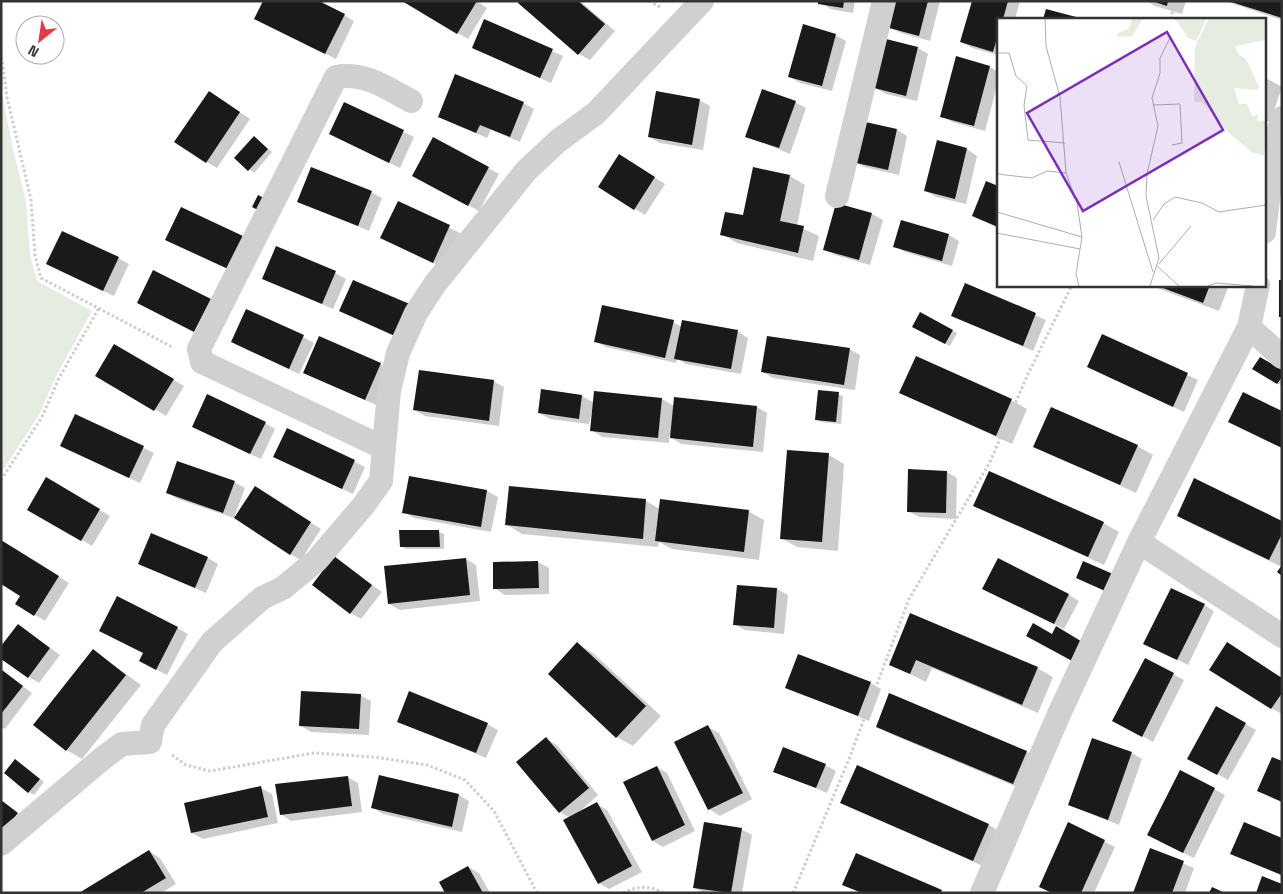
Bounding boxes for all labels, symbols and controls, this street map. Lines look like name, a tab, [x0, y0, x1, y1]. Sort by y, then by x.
north arrow	[15, 15, 65, 65]
inset map	[997, 18, 1266, 286]
text: N	[25, 41, 42, 61]

